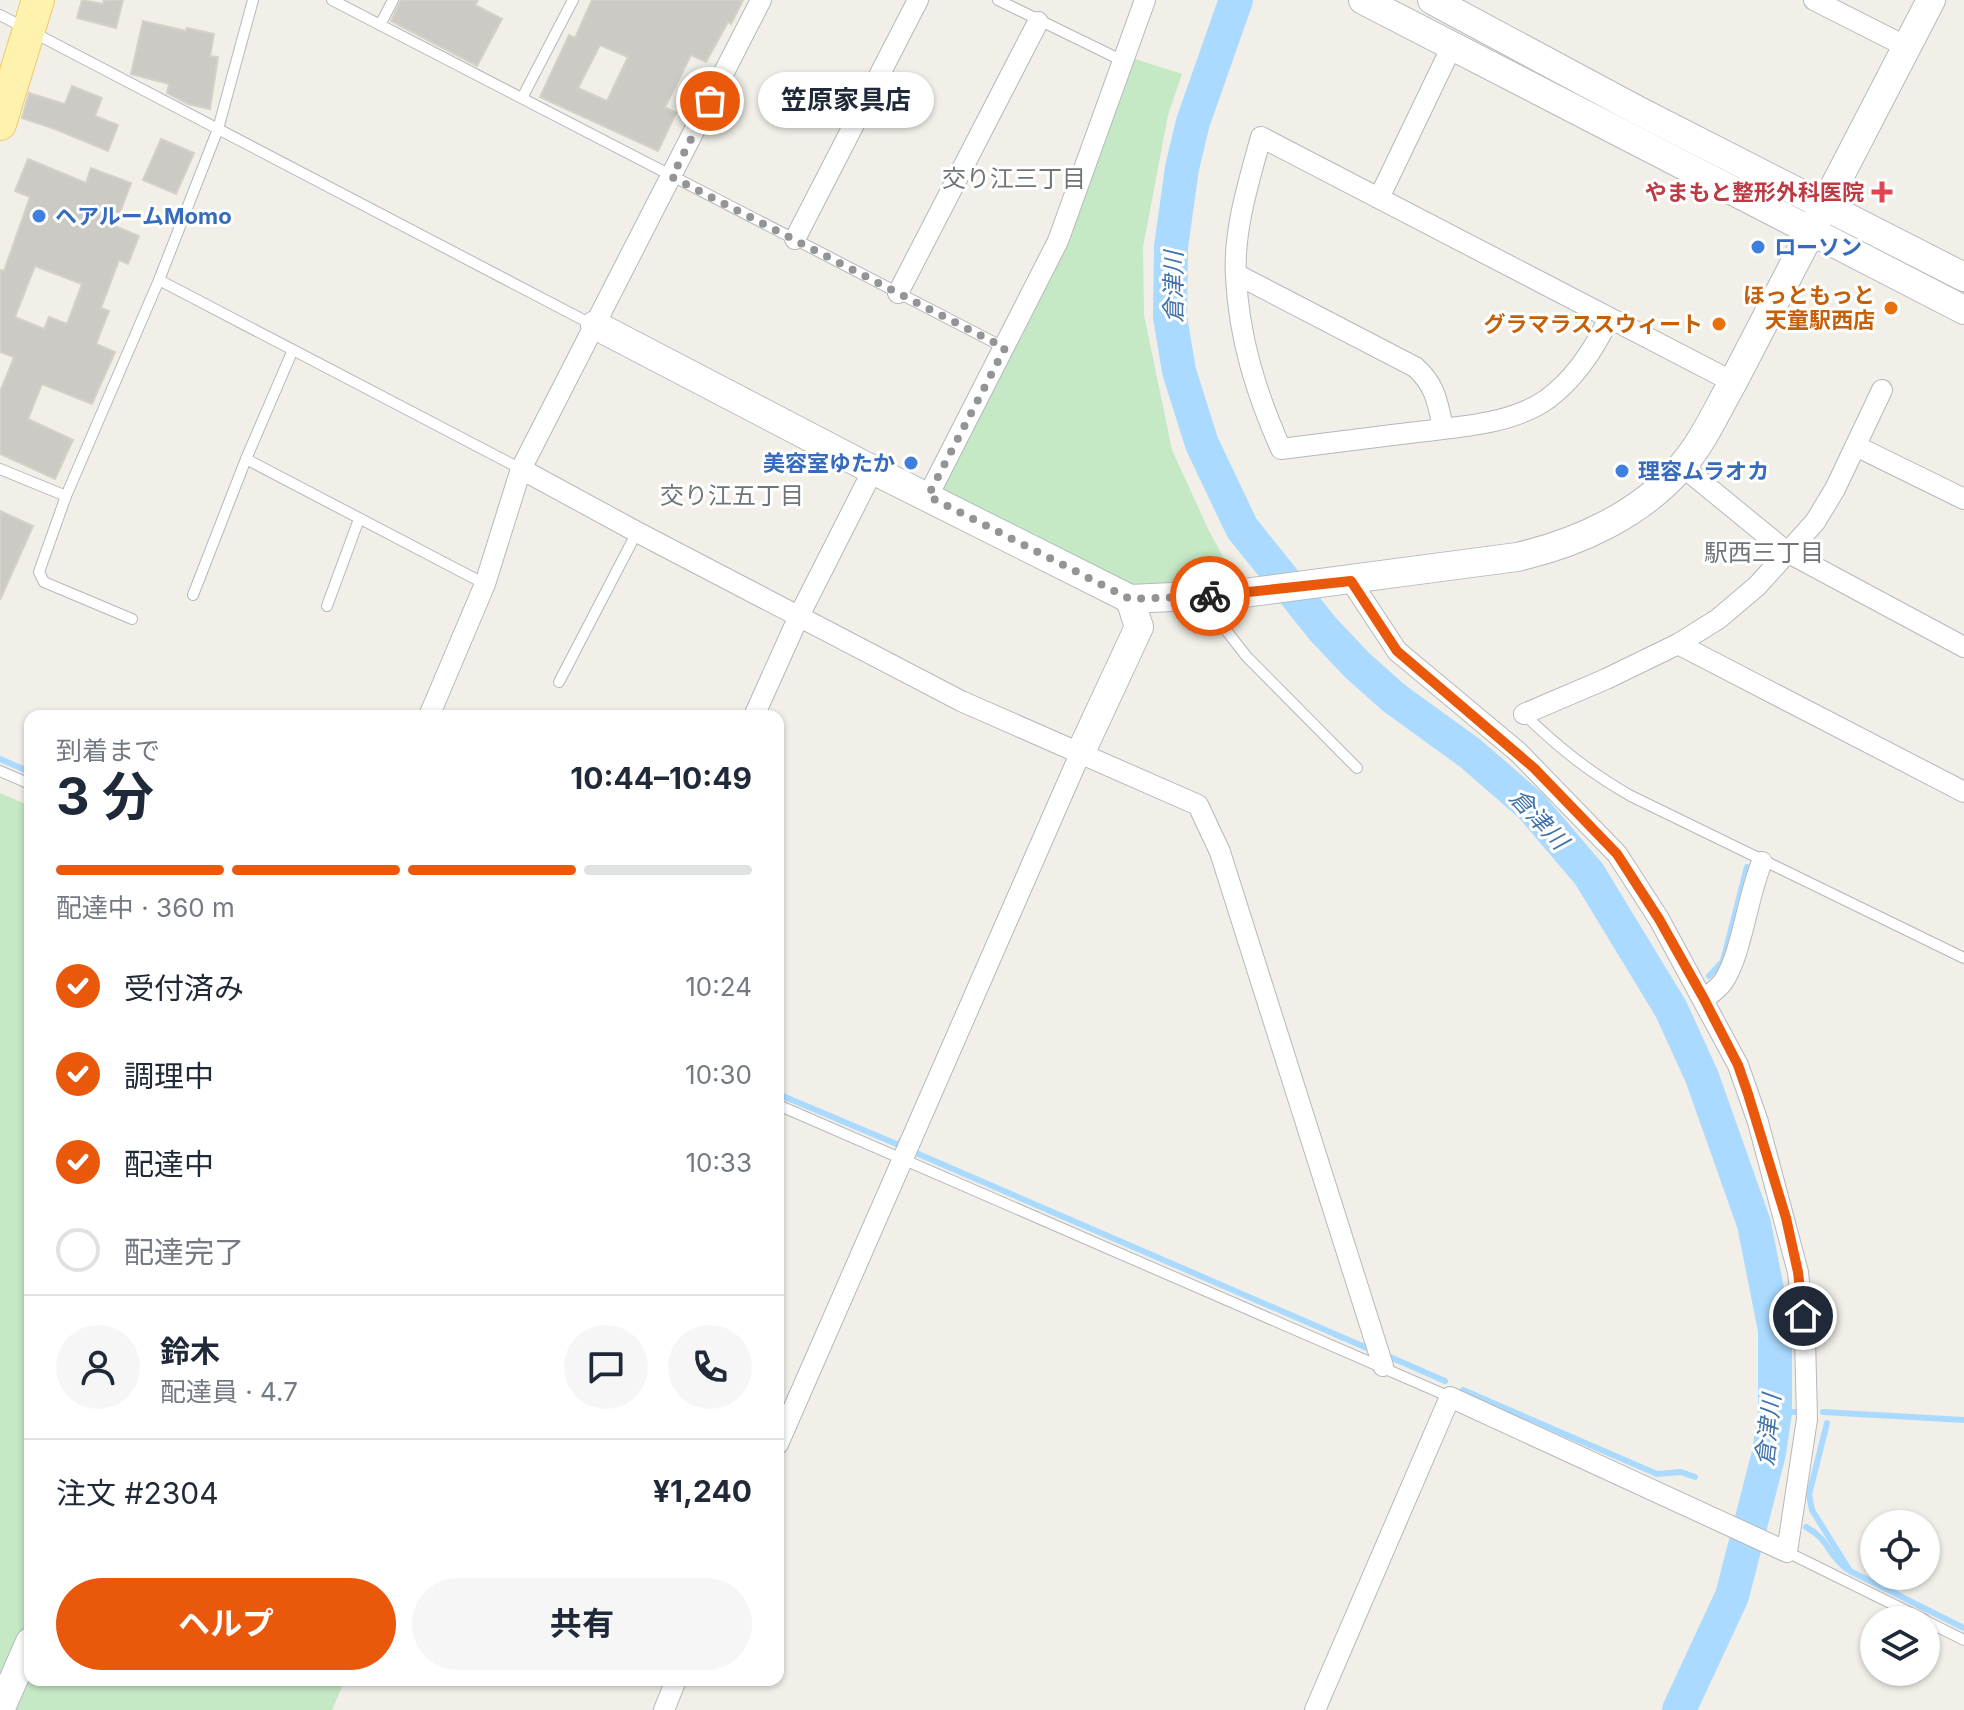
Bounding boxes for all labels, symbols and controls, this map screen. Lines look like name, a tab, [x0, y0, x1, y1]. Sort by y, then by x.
pin	[676, 67, 744, 135]
callout: 笠原家具店	[758, 73, 934, 129]
icon: bag	[688, 79, 732, 123]
text: 笠原家具店	[781, 84, 911, 115]
district label: 交り江三丁目	[942, 164, 1086, 193]
place label: やまもと整形外科医院	[1644, 179, 1864, 205]
marker: やまもと整形外科医院	[1871, 181, 1893, 203]
place label: ヘアルームMomo	[55, 203, 232, 229]
marker: ヘアルームMomo	[30, 207, 48, 225]
place label: ローソン	[1774, 234, 1862, 260]
marker: ローソン	[1749, 238, 1767, 256]
water label: 倉津川	[1159, 248, 1188, 323]
place label: ほっともっと 天童駅西店	[1743, 282, 1875, 333]
marker: ほっともっと 天童駅西店	[1882, 299, 1900, 317]
place label: グラマラススウィート	[1483, 311, 1703, 337]
marker: グラマラススウィート	[1710, 315, 1728, 333]
place label: 美容室ゆたか	[763, 450, 895, 476]
marker: 美容室ゆたか	[902, 454, 920, 472]
place label: 理容ムラオカ	[1638, 458, 1769, 484]
marker: 理容ムラオカ	[1613, 462, 1631, 480]
district label: 交り江五丁目	[660, 481, 804, 510]
district label: 駅西三丁目	[1704, 538, 1824, 567]
courier	[1170, 556, 1250, 636]
icon: bike	[1188, 574, 1232, 618]
text: 到着まで	[56, 735, 160, 766]
text: 10:44–10:49	[570, 760, 752, 796]
text: 3 分	[56, 765, 154, 828]
water label: 倉津川	[1504, 783, 1576, 857]
text: 配達中 · 360 m	[56, 892, 235, 923]
icon: check	[56, 964, 100, 1008]
text: 受付済み	[124, 970, 244, 1006]
text: 10:24	[685, 971, 752, 1002]
icon: check	[56, 1052, 100, 1096]
text: 調理中	[124, 1058, 214, 1094]
text: 10:30	[685, 1059, 752, 1090]
icon: check	[56, 1140, 100, 1184]
text: 配達中	[124, 1146, 214, 1182]
text: 10:33	[685, 1147, 752, 1178]
text: 配達完了	[124, 1234, 244, 1270]
pin	[1769, 1282, 1837, 1350]
icon: home	[1781, 1294, 1825, 1338]
button: person	[56, 1325, 140, 1409]
button: chat	[564, 1325, 648, 1409]
button: phone	[668, 1325, 752, 1409]
text: 鈴木	[160, 1333, 220, 1369]
text: 配達員 · 4.7	[160, 1376, 298, 1407]
water label: 倉津川	[1750, 1390, 1786, 1467]
text: ¥1,240	[653, 1473, 752, 1509]
text: 注文 #2304	[56, 1475, 219, 1511]
map controls	[1860, 1510, 1940, 1686]
button: locate	[1860, 1510, 1940, 1590]
button: ヘルプ	[56, 1578, 396, 1670]
button: 共有	[412, 1578, 752, 1670]
button: layers	[1860, 1606, 1940, 1686]

